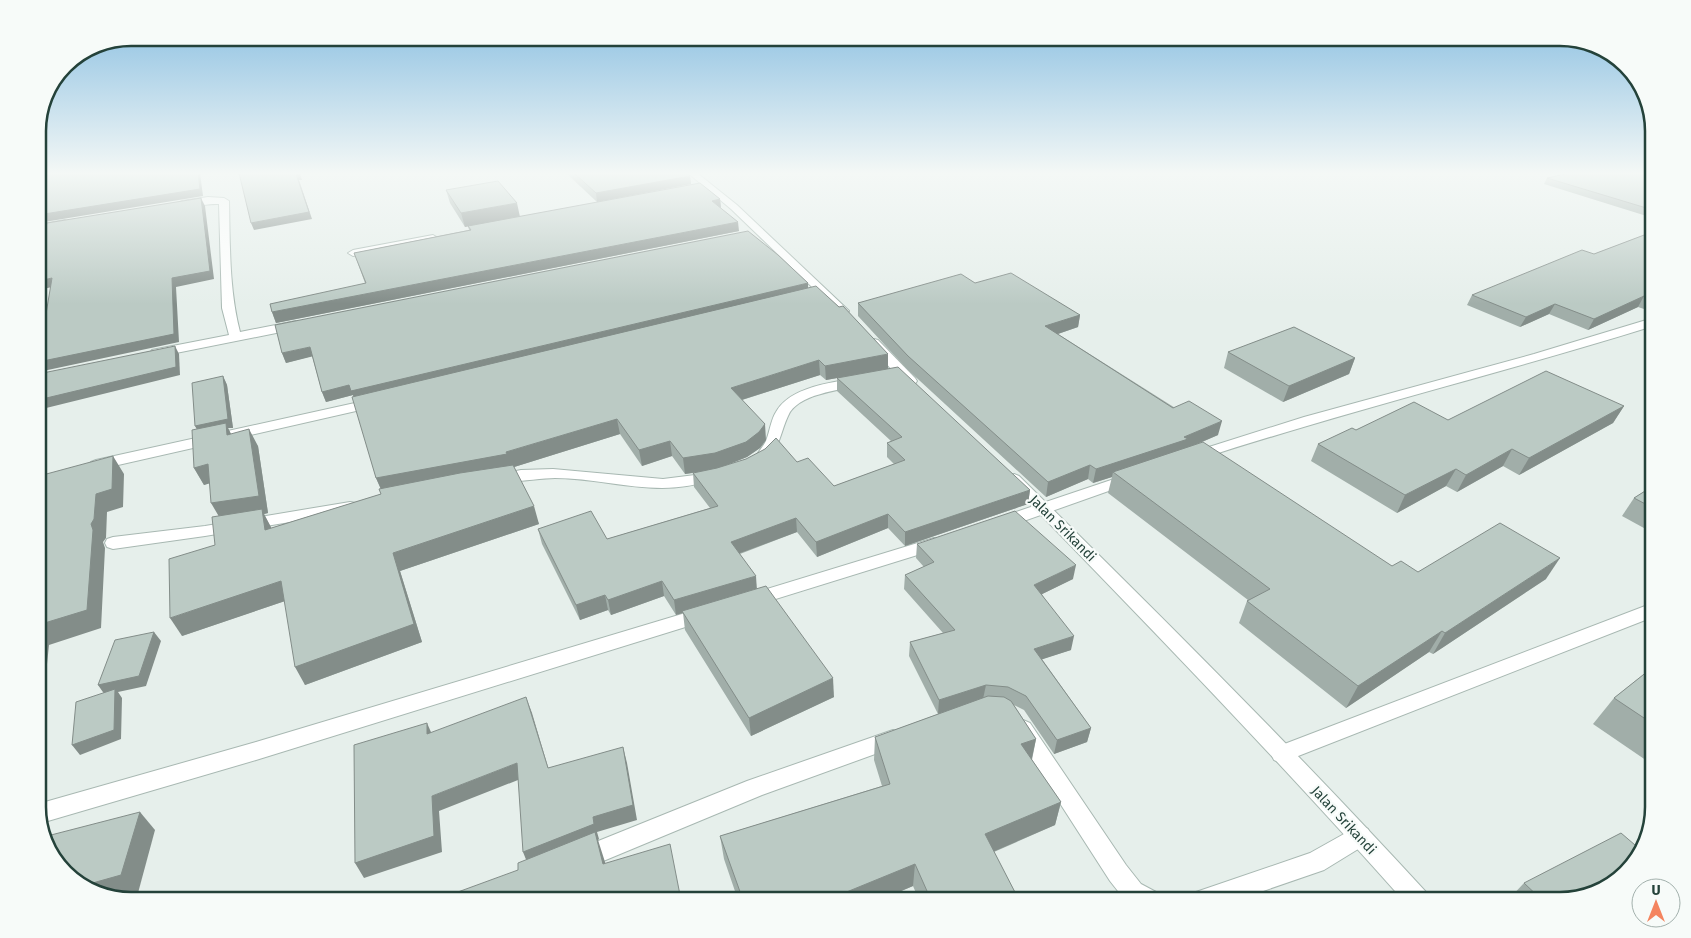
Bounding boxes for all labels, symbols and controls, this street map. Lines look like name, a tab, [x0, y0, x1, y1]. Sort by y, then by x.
street label: Jalan Srikandi	[1026, 491, 1100, 565]
street label: Jalan Srikandi	[1308, 783, 1380, 858]
north arrow	[1631, 878, 1681, 928]
text: U	[1651, 882, 1661, 899]

